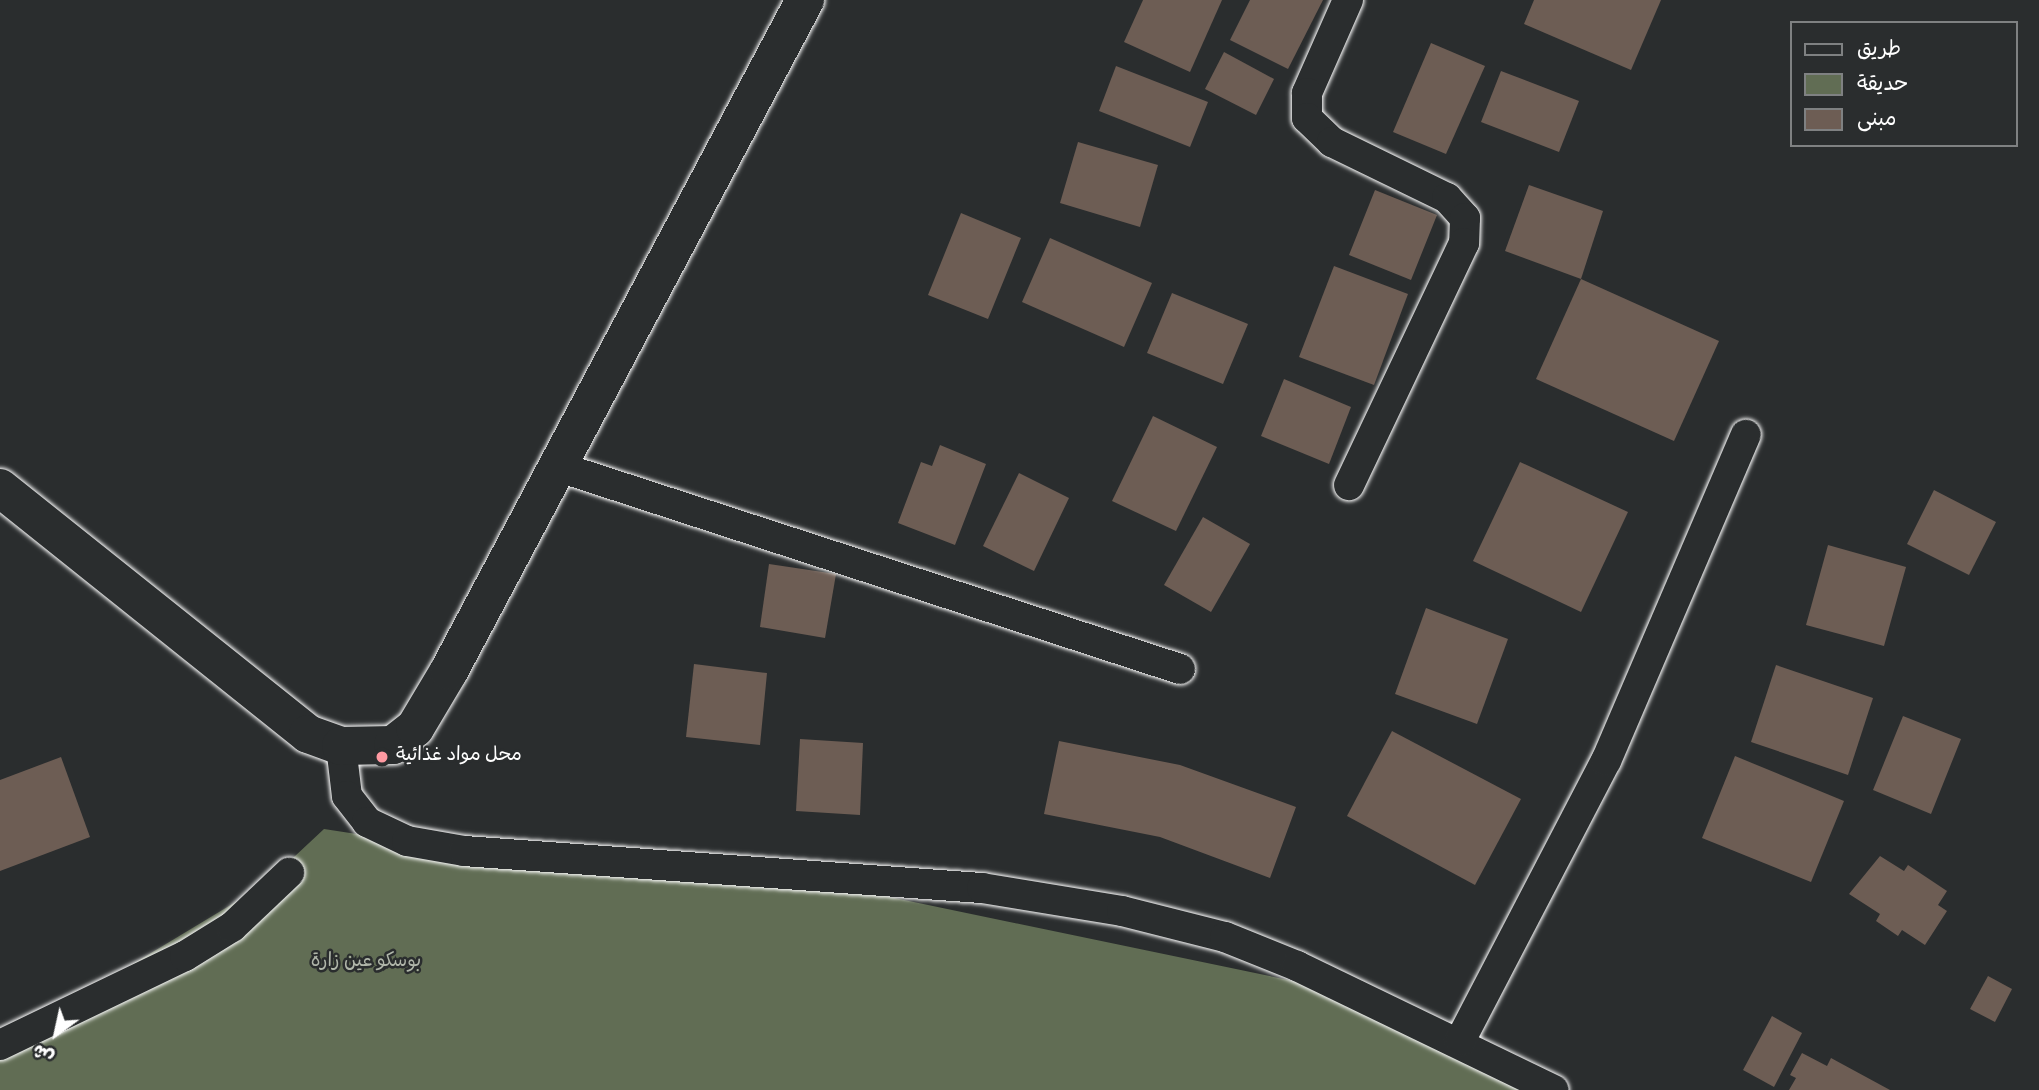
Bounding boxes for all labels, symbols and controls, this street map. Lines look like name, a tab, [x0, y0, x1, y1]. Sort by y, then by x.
legend	[1790, 21, 2018, 147]
text: طريق	[1857, 39, 1901, 64]
text: حديقة	[1857, 74, 1908, 99]
text: مبنى	[1857, 109, 1896, 134]
place label: محل مواد غذائية	[396, 746, 522, 768]
marker: محل مواد غذائية	[374, 749, 390, 765]
park label: بوسكو عين زارة	[311, 952, 421, 974]
north arrow	[21, 999, 91, 1069]
text: ش	[29, 1037, 59, 1067]

